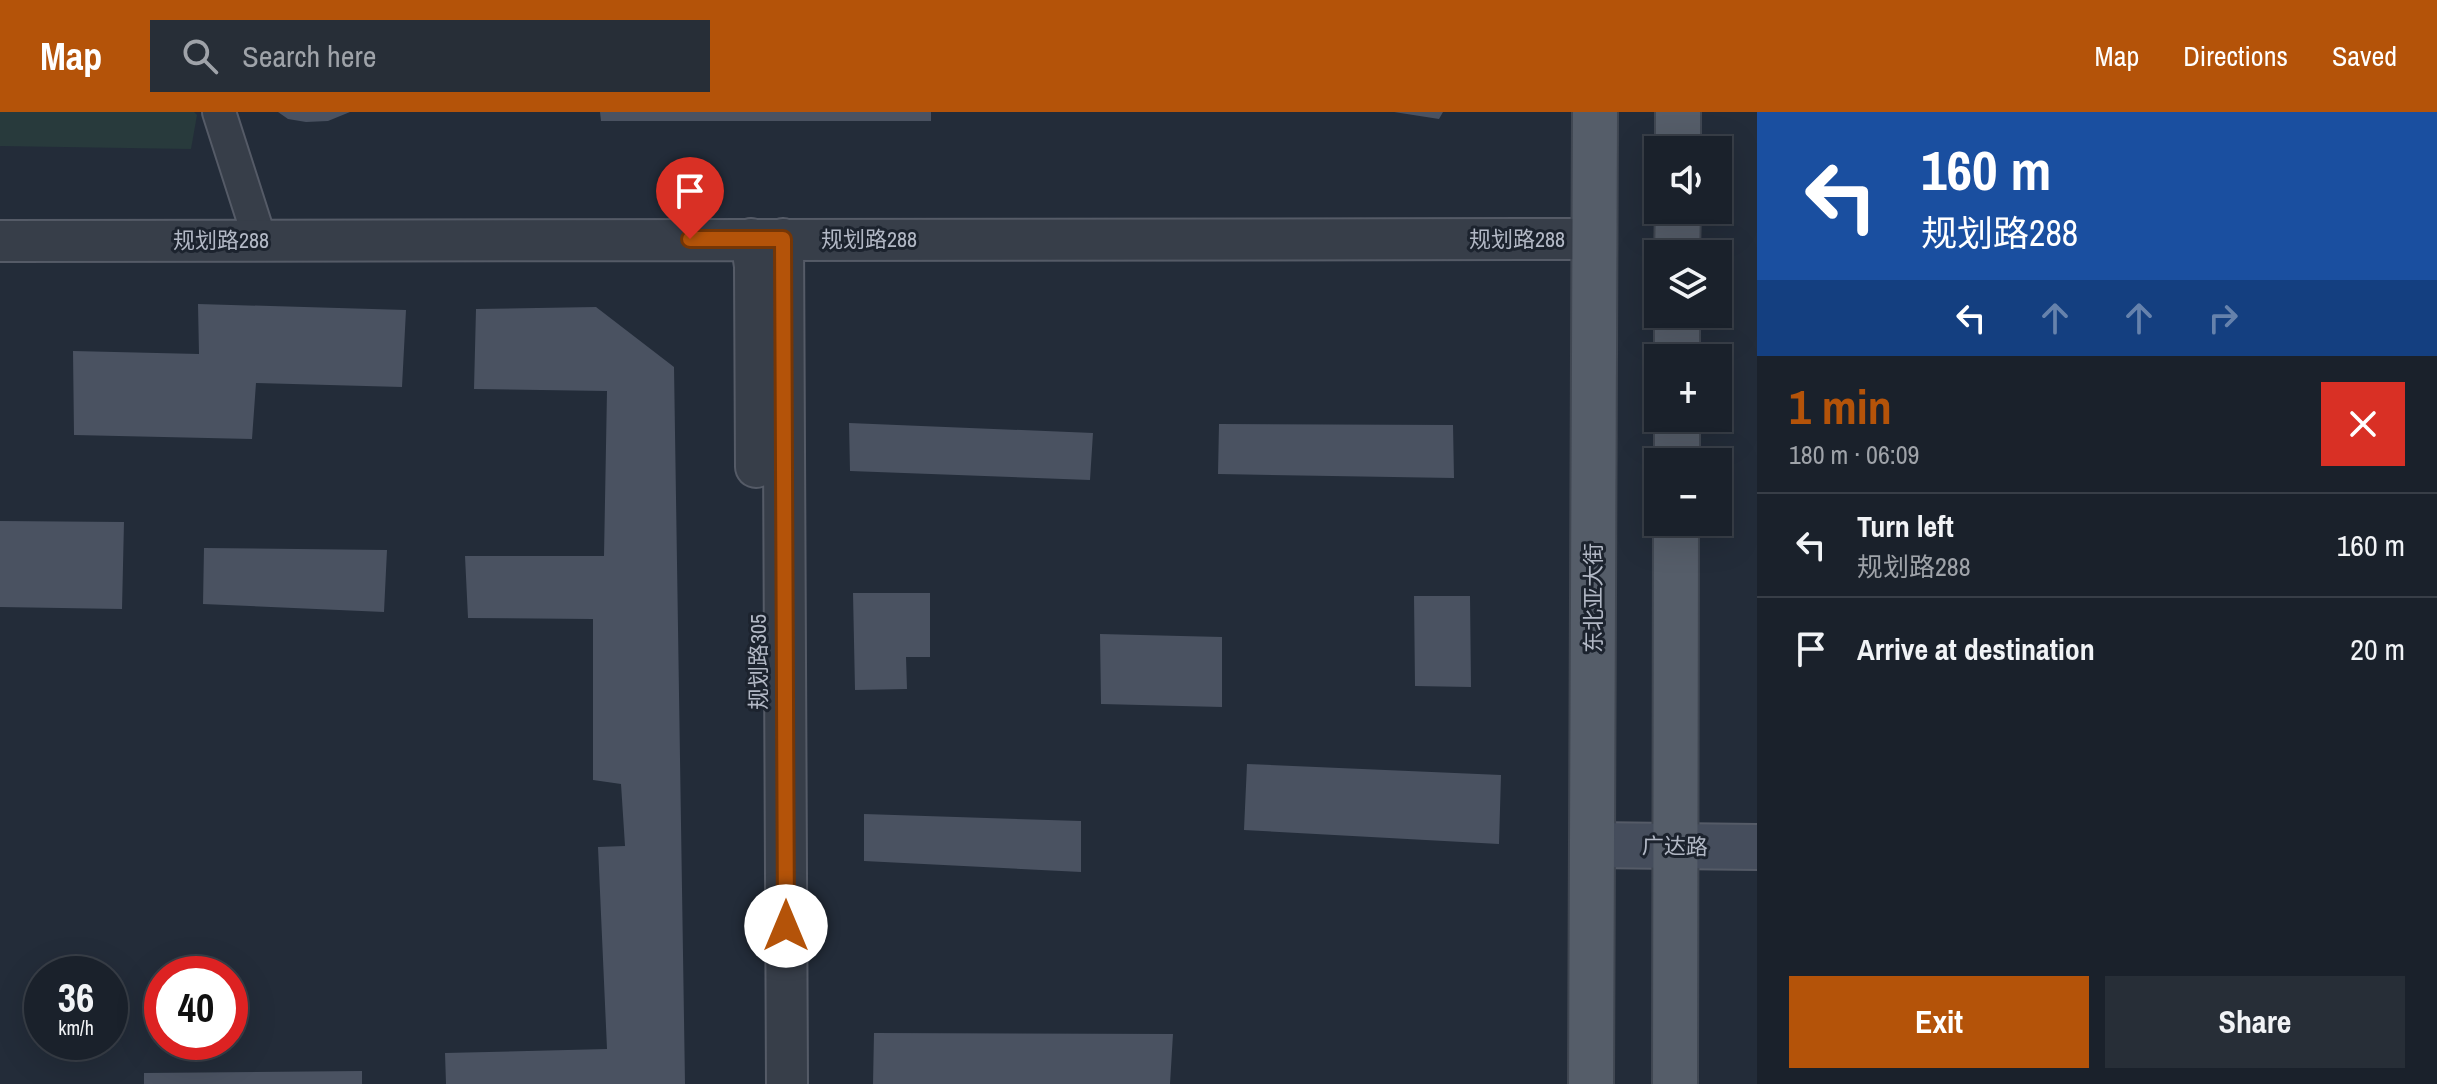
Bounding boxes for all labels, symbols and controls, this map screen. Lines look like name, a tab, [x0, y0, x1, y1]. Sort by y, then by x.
search box	[150, 20, 710, 92]
text: Map	[40, 31, 102, 82]
icon: search	[178, 34, 222, 78]
text: Search here	[242, 36, 376, 76]
text: Map	[2095, 37, 2139, 75]
text: Directions	[2183, 37, 2288, 75]
text: Saved	[2332, 37, 2397, 75]
text: 160 m	[1921, 132, 2051, 207]
map controls	[1644, 136, 1732, 536]
button: sound	[1644, 136, 1732, 224]
icon: left	[1789, 144, 1893, 248]
pin	[656, 157, 724, 239]
icon: arrive	[668, 169, 712, 213]
text: 规划路288	[1921, 209, 2078, 257]
street label: 规划路288	[821, 224, 917, 254]
street label: 规划路288	[1469, 224, 1565, 254]
street label: 规划路288	[173, 225, 269, 255]
button: layers	[1644, 240, 1732, 328]
icon: left	[1949, 296, 1993, 340]
icon: ahead	[2033, 296, 2077, 340]
icon: ahead	[2117, 296, 2161, 340]
icon: right	[2201, 296, 2245, 340]
button: +	[1644, 344, 1732, 432]
text: 1 min	[1789, 374, 1892, 439]
button: close	[2321, 382, 2405, 466]
text: 180 m · 06:09	[1789, 437, 1919, 472]
button: −	[1644, 448, 1732, 536]
text: Turn left	[1857, 506, 1954, 546]
icon: left	[1789, 523, 1833, 567]
text: 160 m	[2337, 525, 2405, 565]
street label: 东北亚大街	[1578, 543, 1608, 653]
text: 规划路288	[1857, 549, 1971, 584]
street label: 规划路305	[743, 614, 773, 710]
icon: arrive	[1789, 627, 1833, 671]
text: Arrive at destination	[1857, 629, 2095, 669]
text: 20 m	[2350, 629, 2405, 669]
street label: 广达路	[1642, 830, 1708, 862]
position arrow	[744, 884, 828, 968]
speed limit sign: 40	[144, 956, 248, 1060]
text: 36	[58, 971, 94, 1024]
button: Exit	[1789, 976, 2089, 1068]
button: Share	[2105, 976, 2405, 1068]
text: km/h	[58, 1014, 94, 1041]

